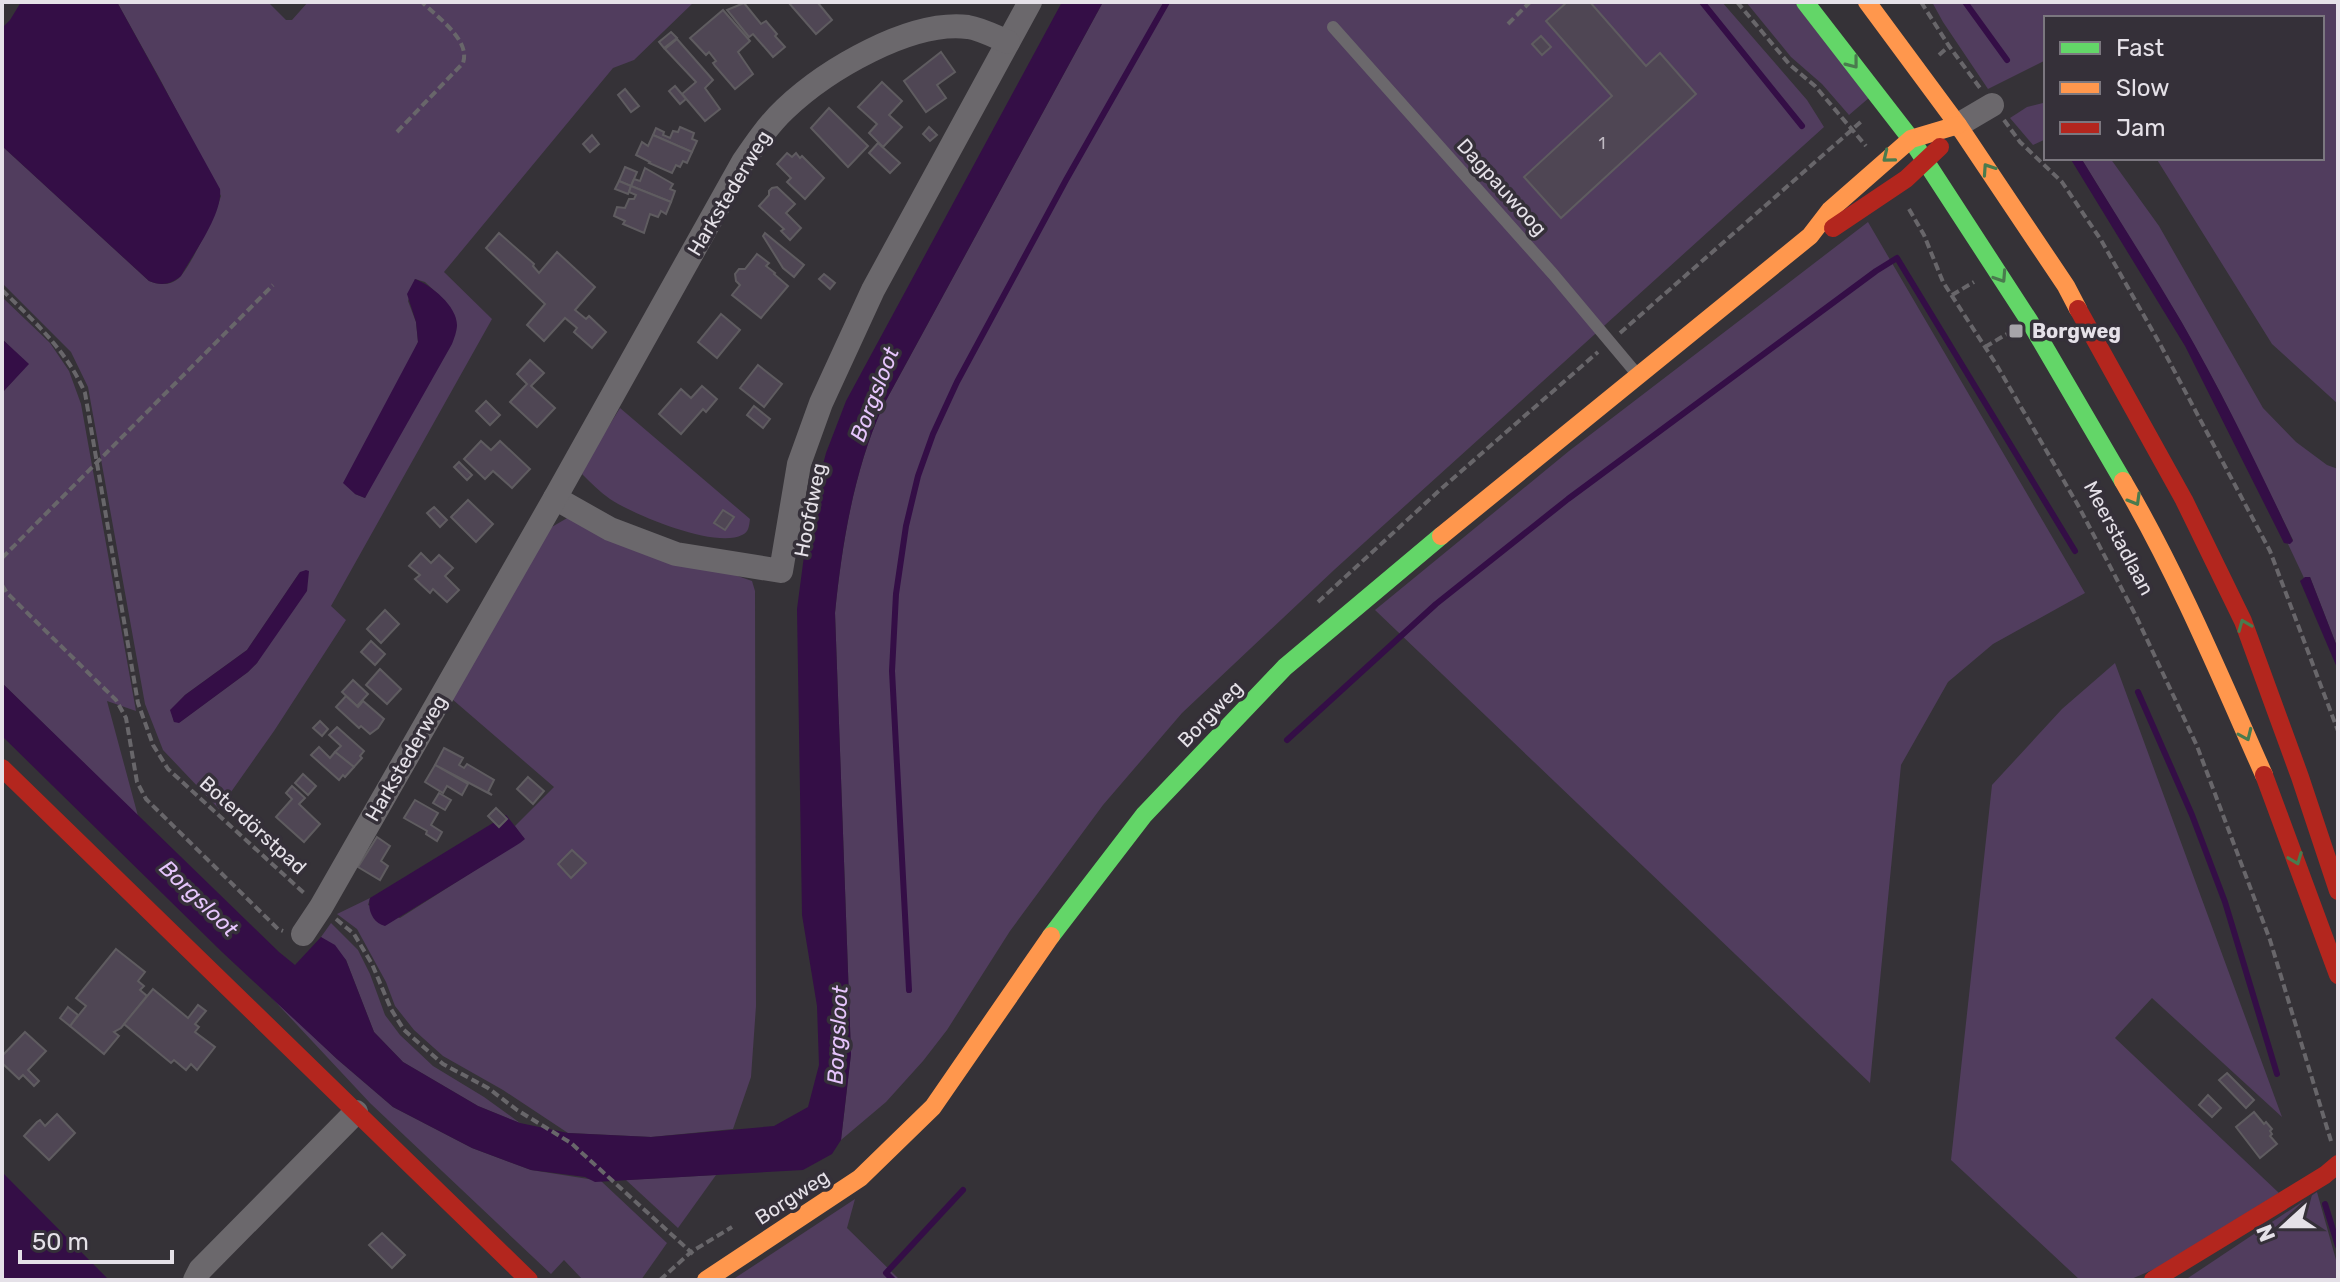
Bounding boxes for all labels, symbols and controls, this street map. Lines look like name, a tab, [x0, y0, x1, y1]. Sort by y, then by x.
legend	[2044, 16, 2324, 160]
text: Fast	[2116, 34, 2164, 62]
one-way arrow	[1844, 54, 1858, 69]
text: Slow	[2116, 74, 2169, 102]
text: Jam	[2116, 114, 2166, 142]
street label: Harkstederweg	[682, 126, 776, 260]
street label: Dagpauwoog	[1452, 133, 1552, 241]
house number: 1	[1599, 134, 1605, 153]
one-way arrow	[1883, 148, 1898, 162]
one-way arrow	[1982, 164, 1997, 178]
one-way arrow	[1991, 268, 2006, 283]
place label: Borgweg	[2032, 319, 2121, 343]
marker: Borgweg	[2007, 322, 2025, 340]
water label: Borgsloot	[844, 343, 905, 445]
street label: Hoofdweg	[789, 461, 831, 559]
street label: Meerstadlaan	[2079, 477, 2159, 599]
one-way arrow	[2125, 491, 2141, 506]
one-way arrow	[2237, 619, 2254, 633]
street label: Borgweg	[1173, 676, 1247, 752]
street label: Harkstederweg	[360, 691, 452, 825]
one-way arrow	[2236, 727, 2252, 741]
street label: Boterdörstpad	[195, 771, 311, 879]
one-way arrow	[2287, 851, 2303, 865]
water label: Borgsloot	[154, 854, 244, 943]
water label: Borgsloot	[821, 984, 854, 1085]
street label: Borgweg	[751, 1164, 833, 1230]
north arrow	[2244, 1186, 2324, 1266]
scale bar	[20, 1214, 172, 1264]
text: N	[2250, 1221, 2281, 1245]
text: 50 m	[32, 1228, 89, 1256]

